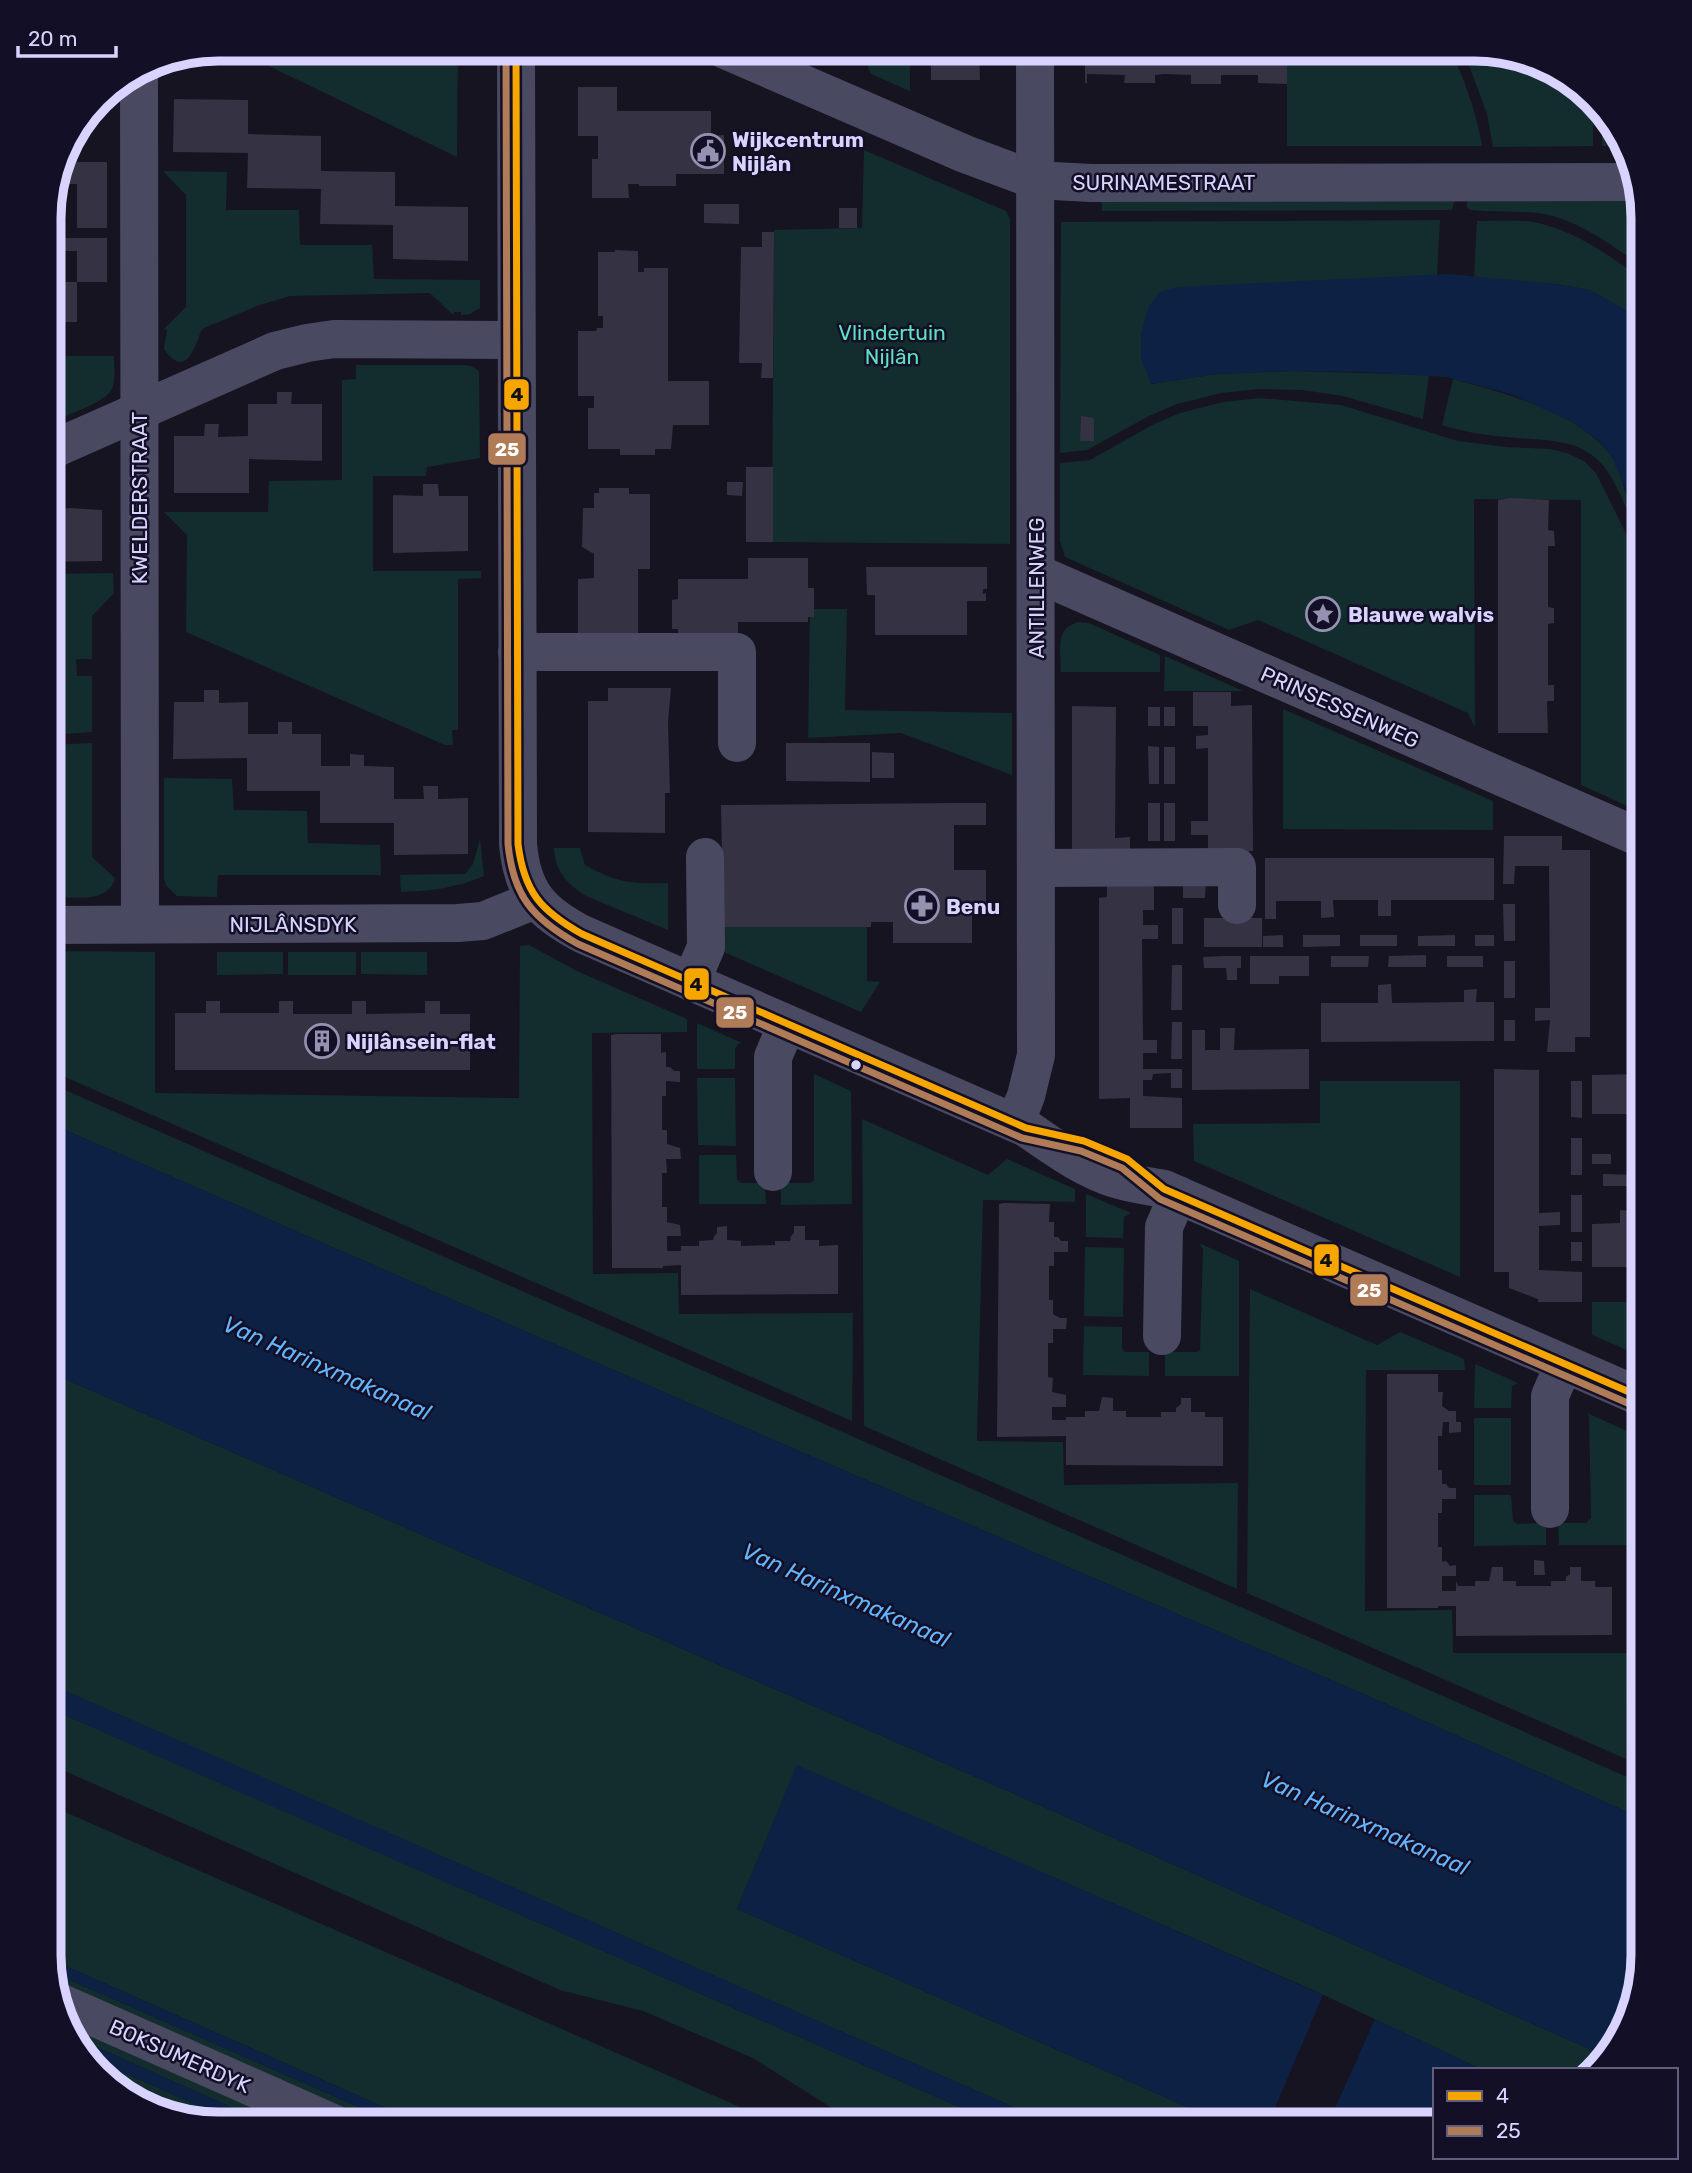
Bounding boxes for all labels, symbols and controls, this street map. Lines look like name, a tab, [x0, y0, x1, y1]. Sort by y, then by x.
scale bar	[18, 14, 116, 58]
text: 20 m	[28, 26, 77, 51]
place label: Wijkcentrum Nijlân	[732, 127, 864, 176]
public building icon: Wijkcentrum Nijlân	[689, 132, 727, 170]
street label: SURINAMESTRAAT	[1073, 170, 1255, 195]
park label: Vlindertuin Nijlân	[838, 320, 946, 369]
line badge: 4	[503, 378, 530, 411]
text: 4	[511, 383, 524, 406]
street label: KWELDERSTRAAT	[127, 412, 152, 584]
line badge: 25	[487, 432, 527, 466]
text: 25	[495, 438, 519, 461]
street label: ANTILLENWEG	[1024, 517, 1049, 659]
place icon: Blauwe walvis	[1304, 595, 1342, 633]
place label: Blauwe walvis	[1348, 602, 1494, 627]
street label: PRINSESSENWEG	[1257, 661, 1423, 753]
pharmacy icon: Benu	[903, 887, 941, 925]
place label: Benu	[946, 894, 1000, 919]
street label: NIJLÂNSDYK	[229, 912, 357, 937]
line badge: 4	[683, 967, 710, 1001]
text: 4	[690, 973, 703, 996]
line badge: 25	[715, 996, 755, 1029]
text: 25	[723, 1001, 747, 1024]
building icon: Nijlânsein-flat	[303, 1022, 341, 1060]
place label: Nijlânsein-flat	[346, 1029, 496, 1054]
unlabelled marker	[849, 1058, 863, 1072]
line badge: 4	[1313, 1243, 1340, 1277]
text: 4	[1320, 1249, 1333, 1272]
line badge: 25	[1349, 1273, 1389, 1307]
text: 25	[1357, 1279, 1381, 1302]
water label: Van Harinxmakanaal	[219, 1310, 436, 1427]
water label: Van Harinxmakanaal	[738, 1537, 955, 1654]
water label: Van Harinxmakanaal	[1257, 1765, 1474, 1882]
street label: BOKSUMERDYK	[106, 2014, 255, 2098]
legend	[1433, 2068, 1678, 2159]
text: 4	[1496, 2083, 1509, 2108]
text: 25	[1496, 2118, 1521, 2143]

